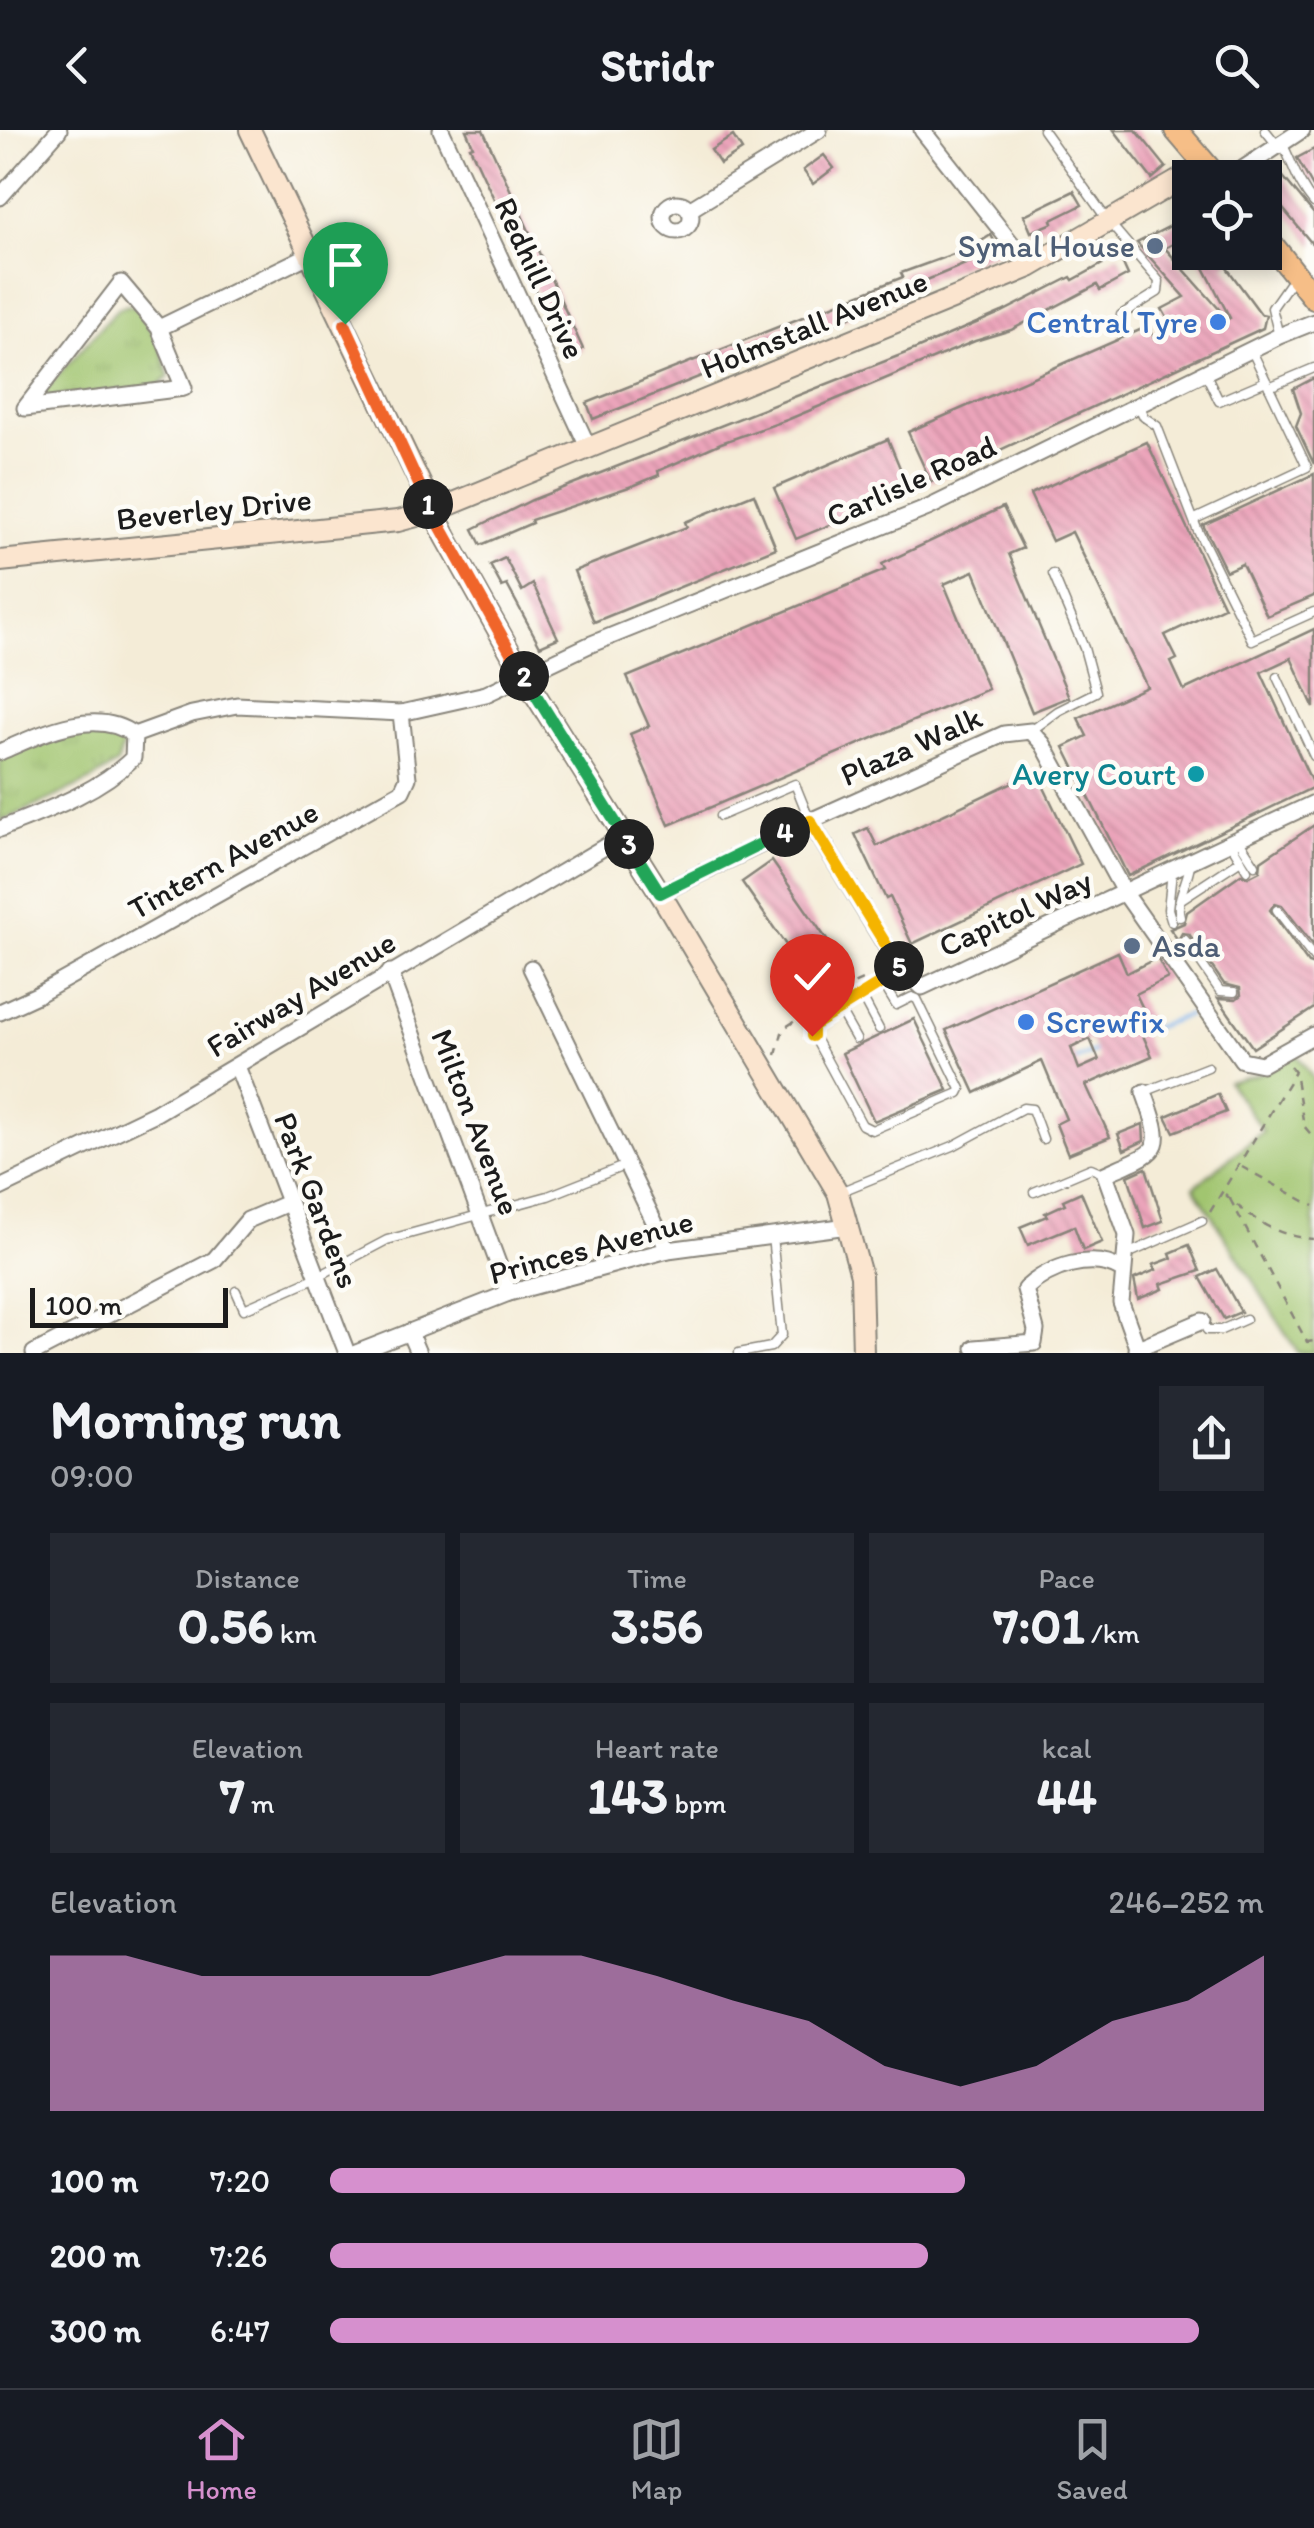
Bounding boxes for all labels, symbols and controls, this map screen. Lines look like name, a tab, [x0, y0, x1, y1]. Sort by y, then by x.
icon: back	[50, 38, 105, 93]
text: Stridr	[600, 38, 714, 92]
icon: search	[1209, 38, 1264, 93]
map controls	[1172, 160, 1282, 270]
button: locate	[1172, 160, 1282, 270]
street label: Redhill Drive	[486, 191, 594, 365]
pin	[303, 222, 388, 325]
place label: Symal House	[958, 227, 1135, 265]
marker: Symal House	[1144, 235, 1166, 257]
icon: arrive	[318, 237, 373, 292]
street label: Holmstall Avenue	[695, 261, 933, 387]
place label: Central Tyre	[1026, 303, 1198, 341]
marker: Central Tyre	[1207, 311, 1229, 333]
street label: Carlisle Road	[820, 427, 1002, 535]
pin: 1	[403, 479, 453, 529]
street label: Beverley Drive	[114, 480, 314, 538]
text: 1	[422, 487, 435, 521]
pin: 2	[499, 651, 549, 701]
text: 2	[517, 659, 531, 693]
street label: Plaza Walk	[834, 698, 988, 794]
place label: Avery Court	[1012, 755, 1176, 793]
marker: Avery Court	[1185, 763, 1207, 785]
street label: Tintern Avenue	[121, 792, 325, 928]
pin: 4	[760, 807, 810, 857]
text: 4	[777, 815, 793, 849]
pin: 3	[604, 819, 654, 869]
text: 3	[621, 827, 637, 861]
street label: Capitol Way	[932, 861, 1098, 965]
street label: Fairway Avenue	[200, 923, 402, 1065]
place label: Asda	[1152, 927, 1221, 965]
pin	[770, 934, 855, 1037]
marker: Asda	[1121, 935, 1143, 957]
pin: 5	[874, 941, 924, 991]
icon: check	[785, 949, 840, 1004]
text: 5	[892, 949, 906, 983]
place label: Screwfix	[1046, 1003, 1164, 1041]
marker: Screwfix	[1015, 1011, 1037, 1033]
street label: Milton Avenue	[423, 1024, 529, 1220]
street label: Park Gardens	[266, 1107, 368, 1293]
street label: Princes Avenue	[485, 1202, 697, 1292]
scale bar	[30, 1283, 228, 1328]
text: 100 m	[45, 1288, 122, 1322]
text: Morning run	[50, 1386, 341, 1452]
button: share	[1159, 1386, 1264, 1491]
text: 09:00	[50, 1457, 134, 1495]
text: Distance	[195, 1561, 300, 1595]
text: Time	[627, 1561, 687, 1595]
text: Pace	[1039, 1561, 1095, 1595]
text: 0.56	[178, 1595, 274, 1656]
text: 3:56	[611, 1595, 703, 1656]
text: 7:01	[994, 1595, 1085, 1656]
text: km	[274, 1616, 317, 1650]
text: /km	[1085, 1616, 1140, 1650]
text: Elevation	[192, 1731, 303, 1765]
text: Heart rate	[595, 1731, 719, 1765]
text: kcal	[1042, 1731, 1092, 1765]
text: 7	[220, 1765, 245, 1826]
text: 143	[588, 1765, 668, 1826]
text: 44	[1037, 1765, 1097, 1826]
text: m	[245, 1786, 275, 1820]
text: bpm	[668, 1786, 726, 1820]
text: Elevation	[50, 1883, 177, 1921]
text: 246–252 m	[1109, 1883, 1264, 1921]
text: 100 m	[50, 2162, 138, 2200]
text: 7:20	[210, 2162, 270, 2200]
text: 200 m	[50, 2237, 140, 2275]
text: 7:26	[210, 2237, 267, 2275]
text: 300 m	[50, 2312, 141, 2350]
text: 6:47	[210, 2312, 270, 2350]
tab: Home	[186, 2412, 257, 2506]
tab: Map	[629, 2412, 684, 2506]
tab: Saved	[1056, 2412, 1128, 2506]

